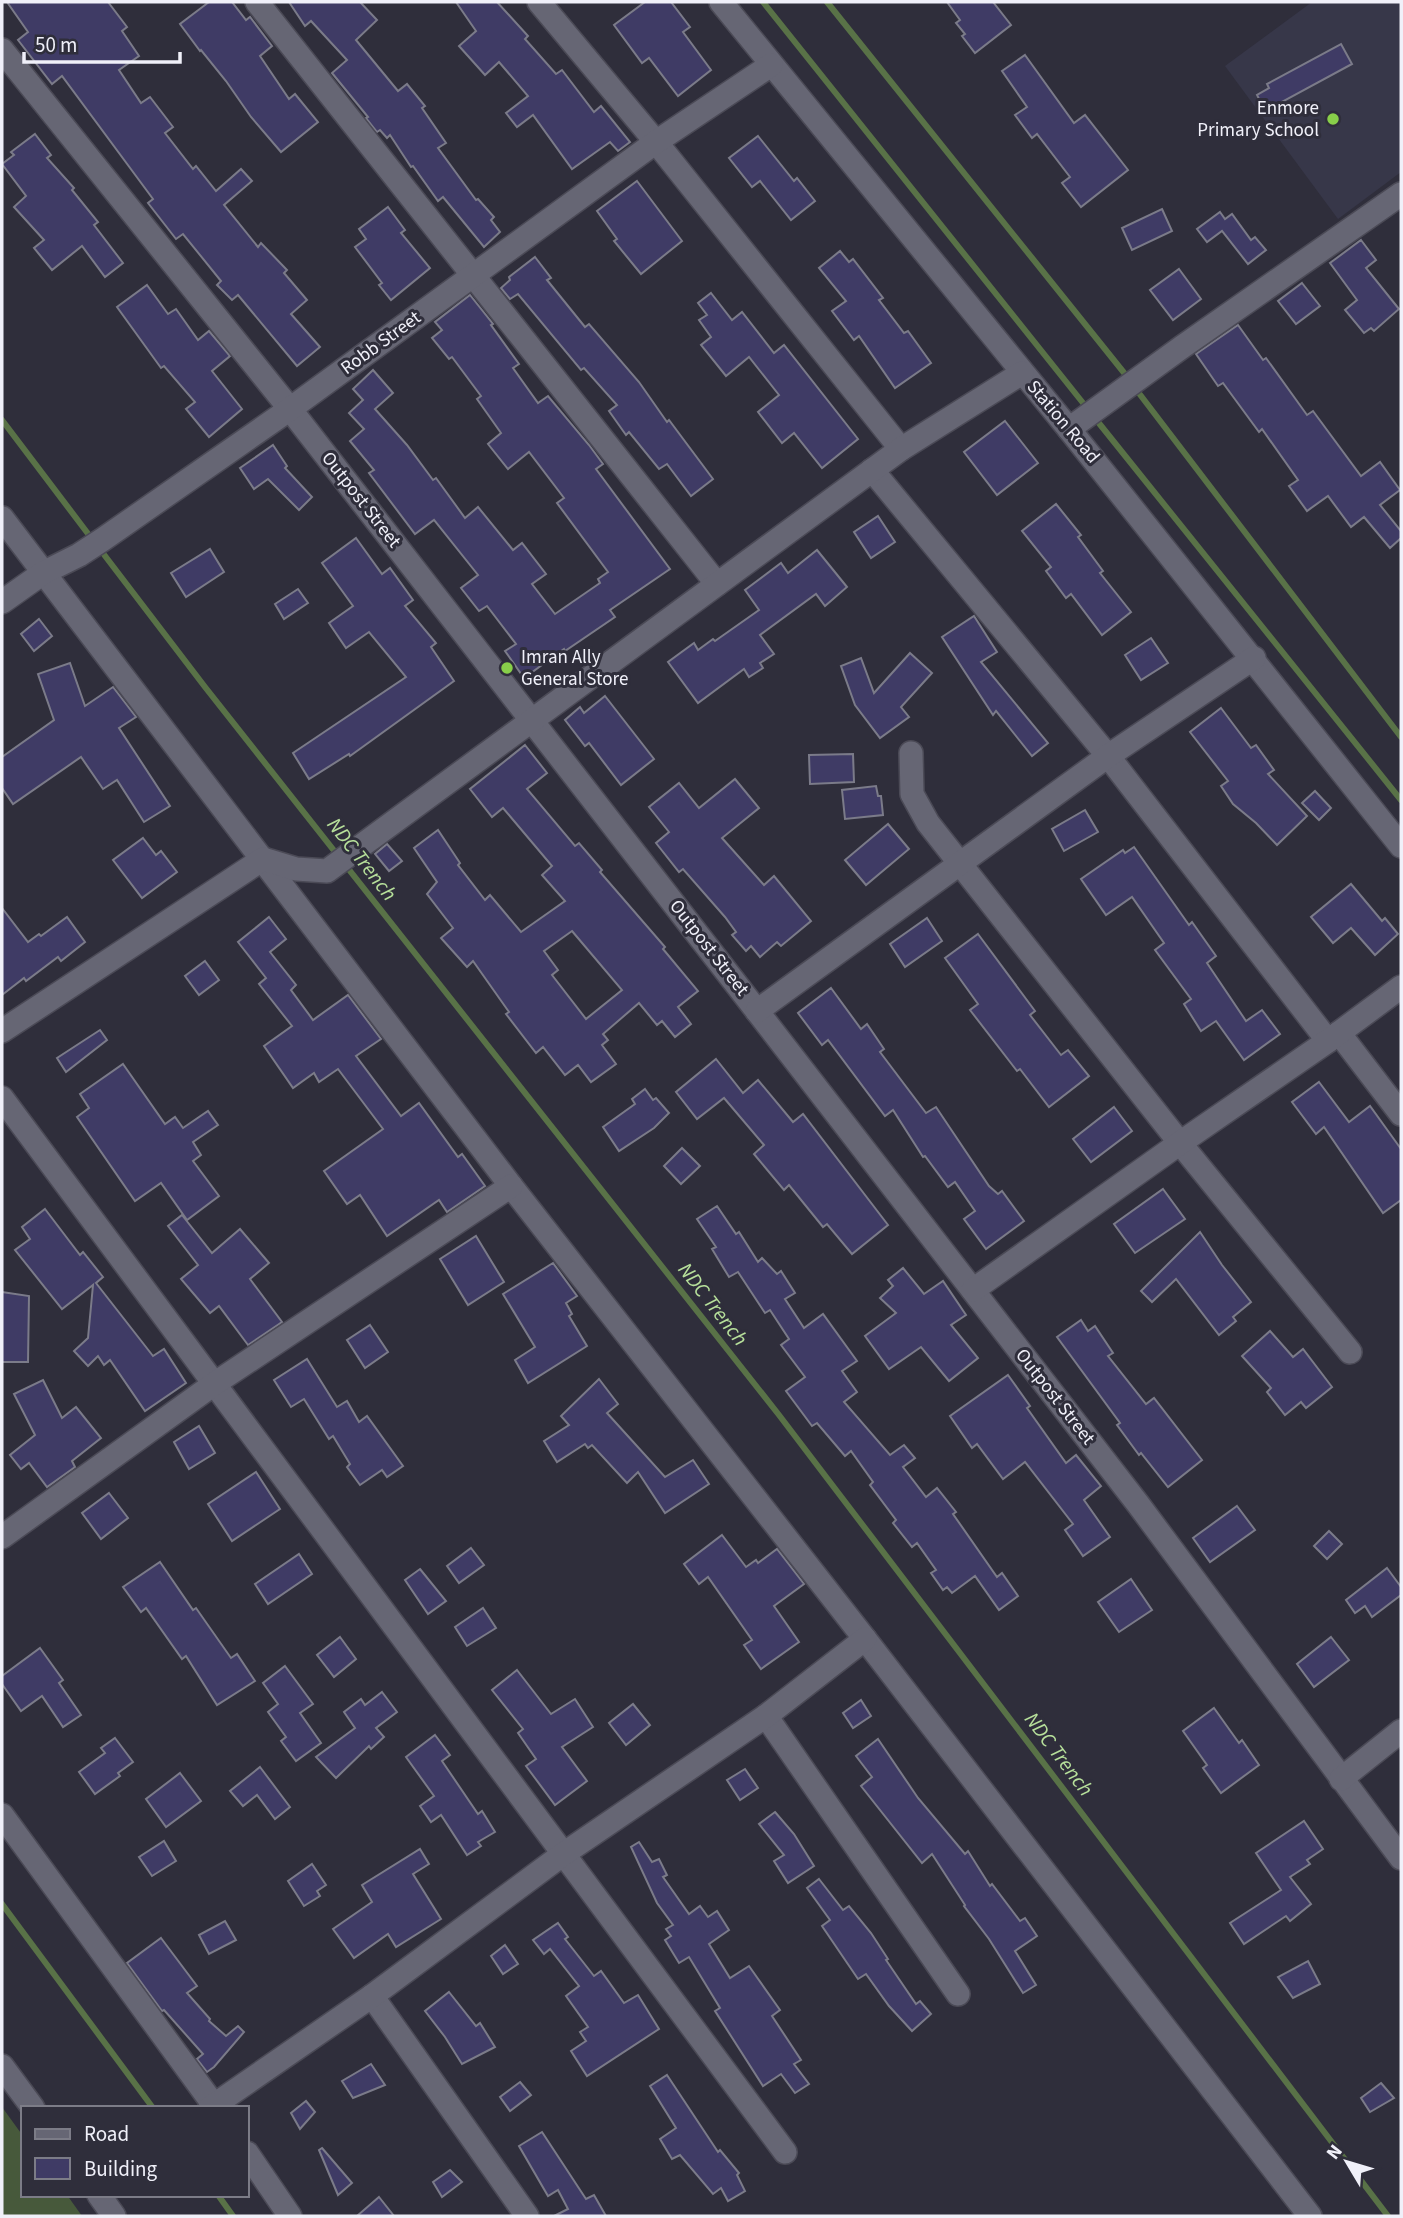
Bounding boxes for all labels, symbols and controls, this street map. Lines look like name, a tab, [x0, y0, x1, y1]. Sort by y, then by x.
scale bar	[24, 21, 180, 65]
text: 50 m	[35, 30, 77, 60]
place label: Enmore Primary School	[1197, 95, 1319, 144]
marker: Enmore Primary School	[1325, 111, 1341, 127]
street label: Robb Street	[335, 304, 427, 381]
street label: Station Road	[1020, 374, 1106, 470]
street label: Outpost Street	[315, 446, 408, 554]
place label: Imran Ally General Store	[521, 644, 628, 693]
marker: Imran Ally General Store	[499, 660, 515, 676]
water label: NDC Trench	[320, 811, 404, 907]
street label: Outpost Street	[663, 894, 756, 1002]
water label: NDC Trench	[671, 1256, 755, 1352]
street label: Outpost Street	[1009, 1343, 1102, 1451]
water label: NDC Trench	[1017, 1706, 1101, 1802]
legend	[21, 2106, 248, 2197]
text: Road	[84, 2119, 129, 2149]
north arrow	[1312, 2127, 1382, 2197]
text: N	[1320, 2139, 1349, 2166]
text: Building	[84, 2154, 158, 2184]

